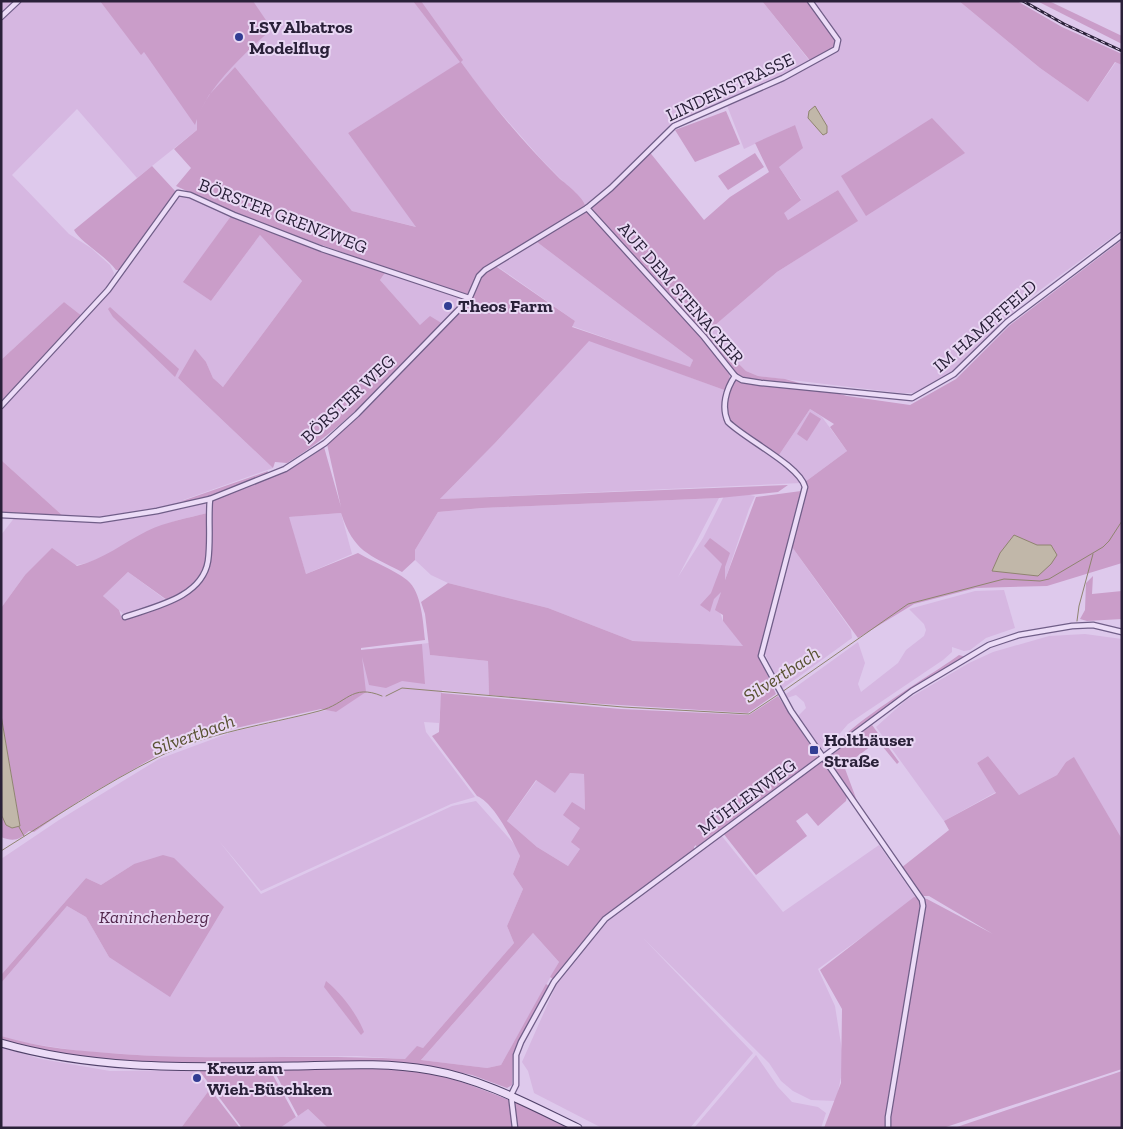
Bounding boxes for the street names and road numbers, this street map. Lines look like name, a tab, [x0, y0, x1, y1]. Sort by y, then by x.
street label: LINDENSTRASSE	[663, 48, 797, 126]
street label: BÖRSTER GRENZWEG	[196, 174, 370, 258]
street label: AUF DEM STENACKER	[613, 217, 749, 369]
street label: IM HAMPFFELD	[929, 275, 1041, 377]
street label: BÖRSTER WEG	[296, 350, 400, 448]
street label: MÜHLENWEG	[694, 754, 800, 840]

